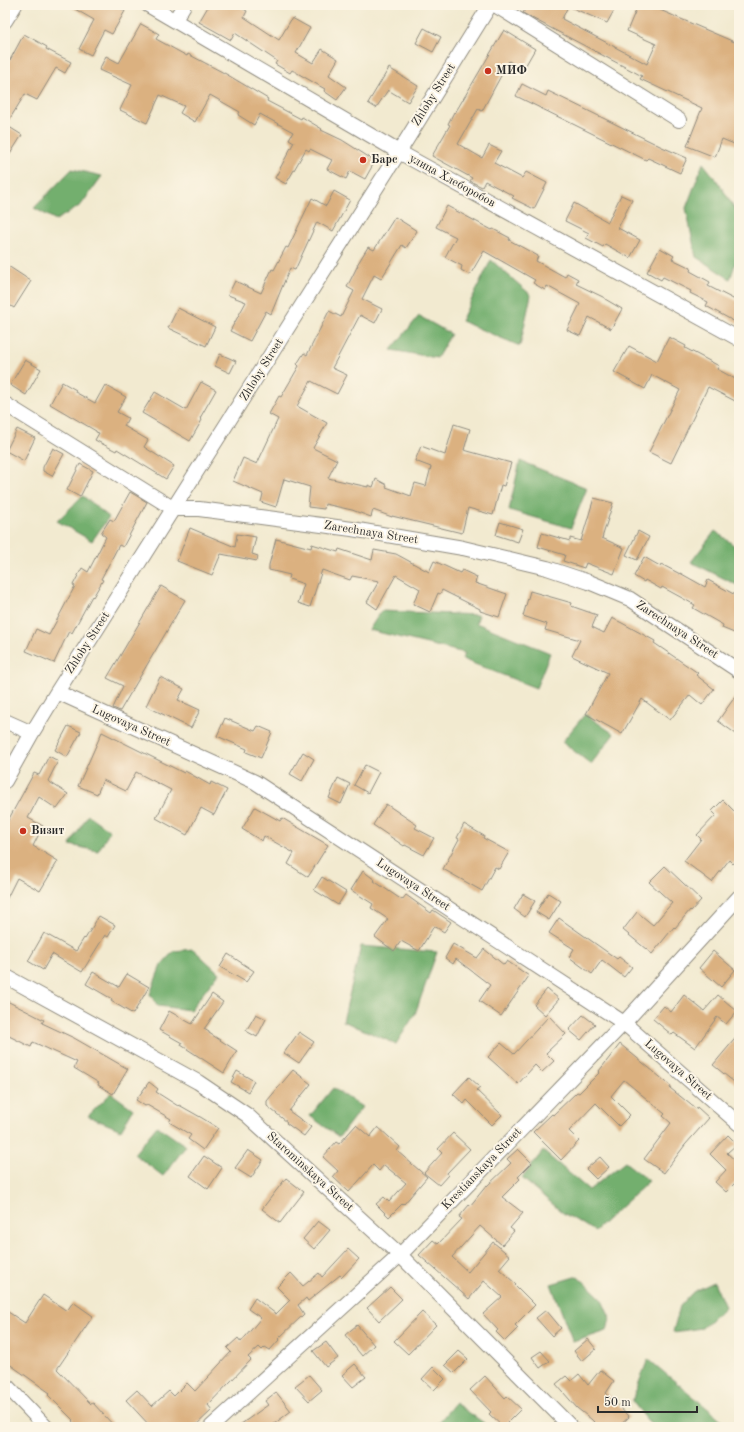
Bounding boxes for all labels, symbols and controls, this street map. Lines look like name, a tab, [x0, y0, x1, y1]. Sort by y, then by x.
street label: Zhloby Street	[410, 62, 458, 128]
place label: МИФ	[496, 65, 527, 77]
marker: МИФ	[483, 66, 493, 76]
street label: улица Хлеборобов	[407, 152, 497, 210]
place label: Барс	[371, 154, 398, 166]
marker: Барс	[358, 155, 368, 165]
street label: Zhloby Street	[238, 337, 286, 403]
street label: Zarechnaya Street	[323, 520, 419, 546]
street label: Zarechnaya Street	[634, 599, 720, 661]
street label: Zhloby Street	[64, 610, 112, 676]
street label: Lugovaya Street	[90, 703, 172, 749]
place label: Визит	[31, 825, 64, 837]
marker: Визит	[18, 826, 28, 836]
street label: Lugovaya Street	[374, 857, 452, 913]
street label: Lugovaya Street	[642, 1038, 714, 1102]
street label: Krestianskaya Street	[440, 1126, 524, 1212]
street label: Starominskaya Street	[264, 1130, 356, 1214]
scale bar	[598, 1388, 697, 1414]
text: 50 m	[604, 1396, 631, 1409]

